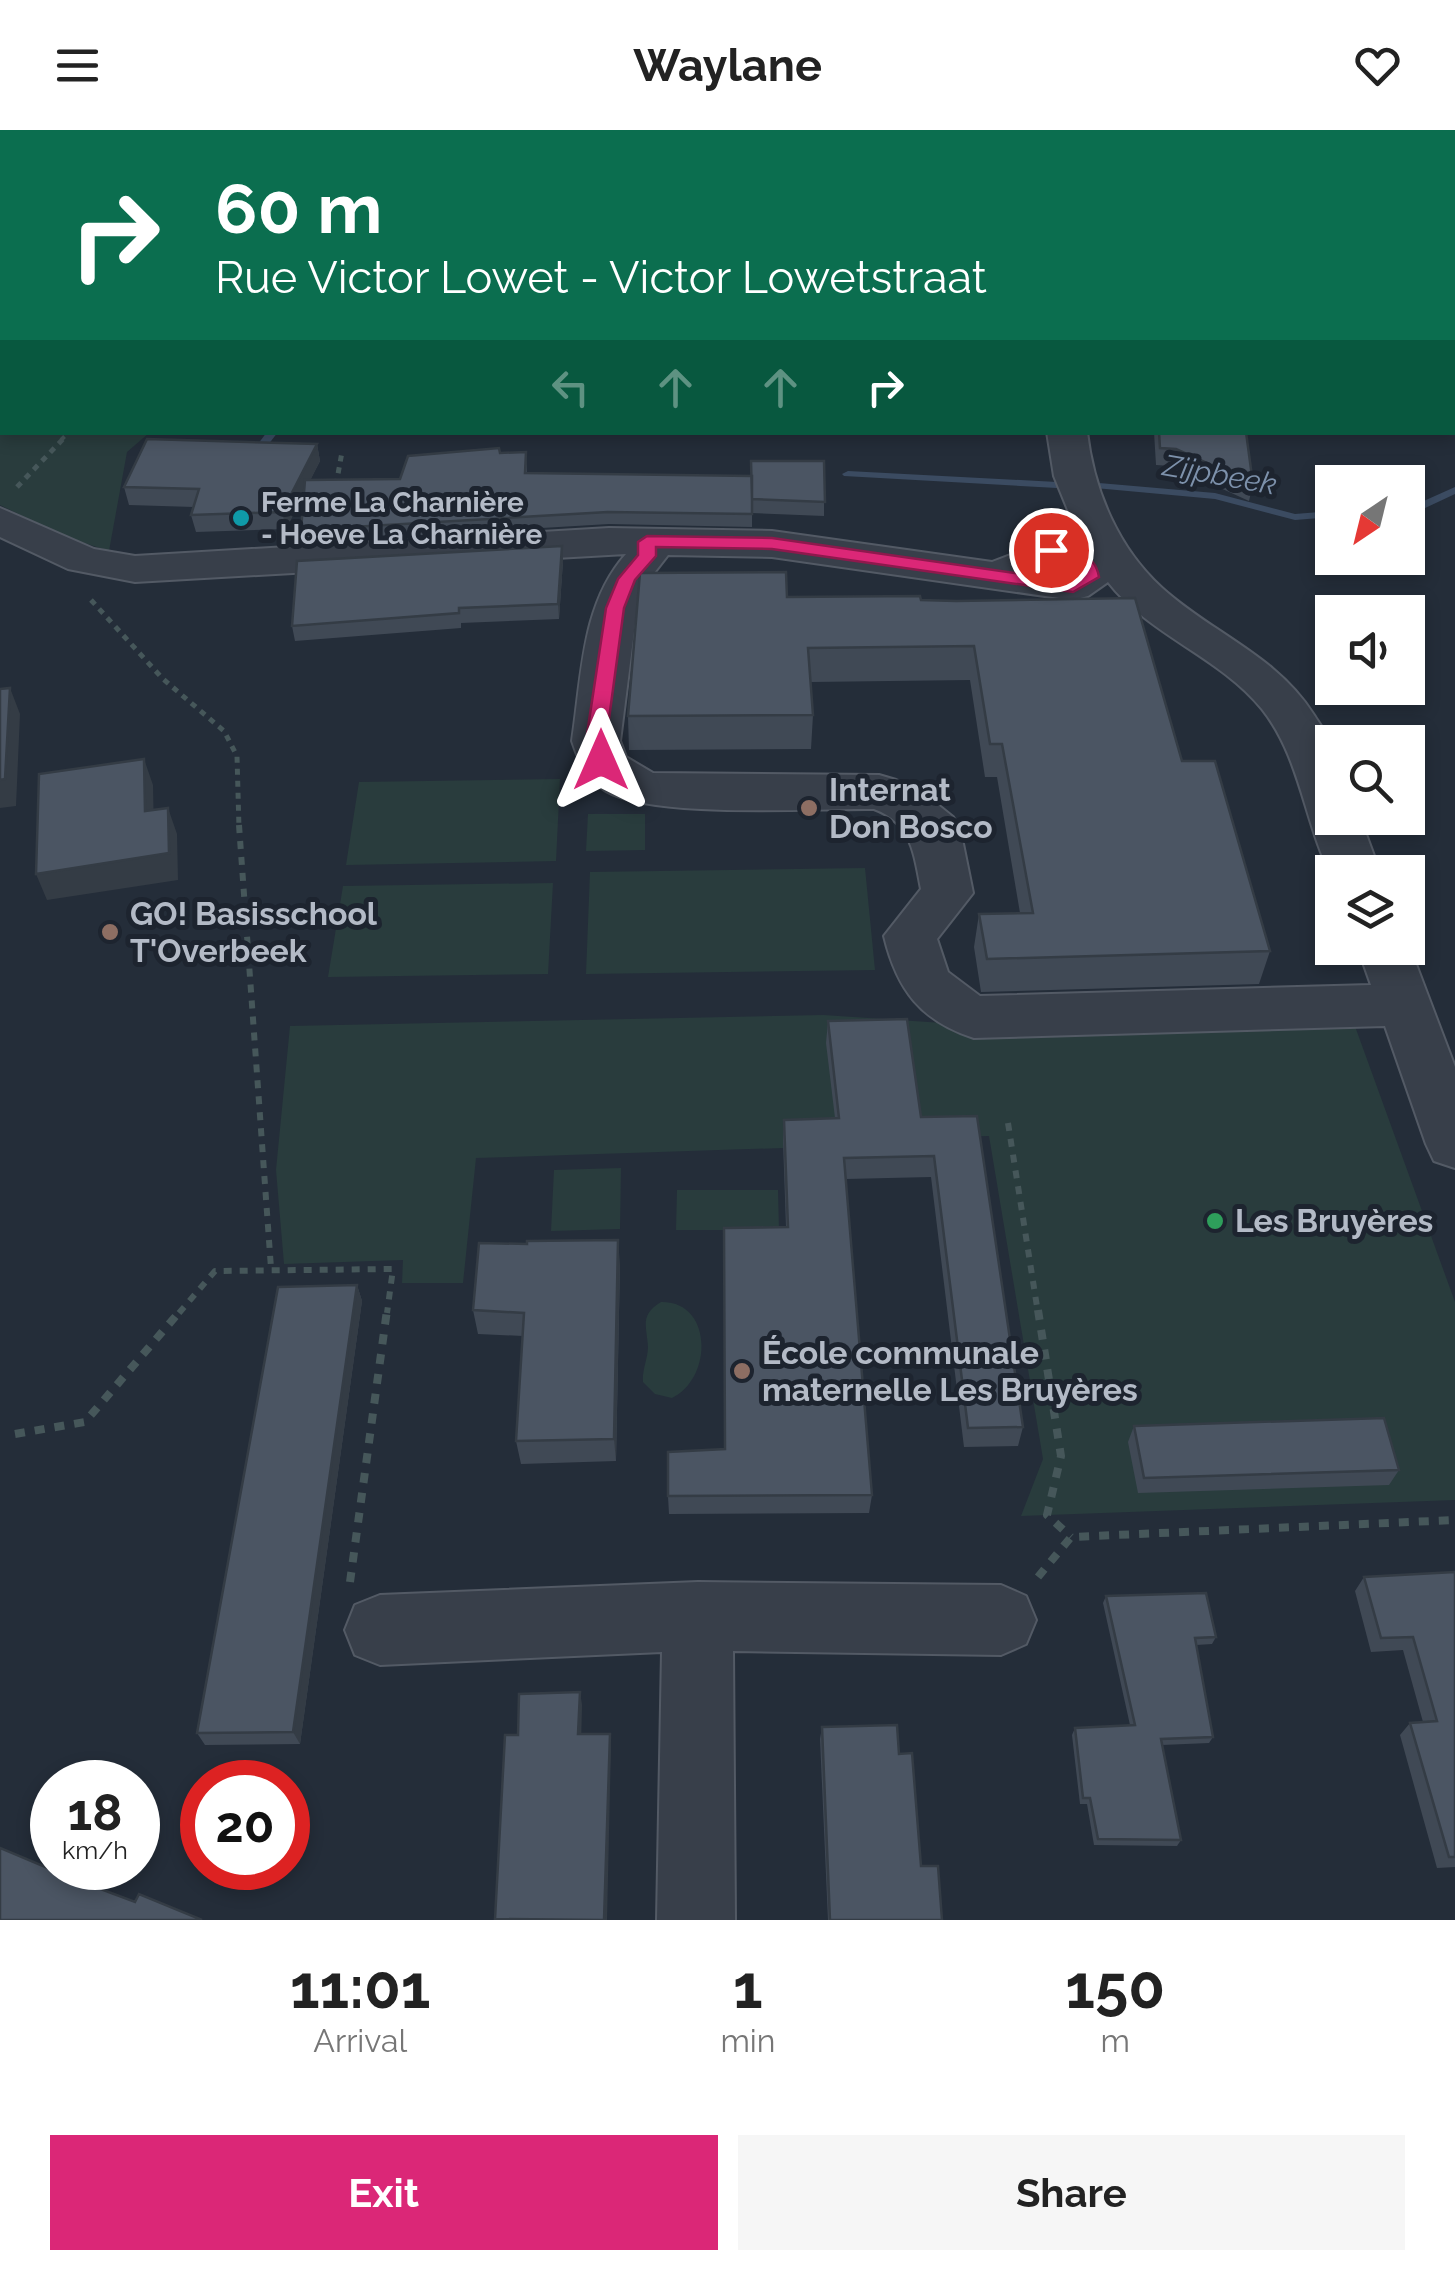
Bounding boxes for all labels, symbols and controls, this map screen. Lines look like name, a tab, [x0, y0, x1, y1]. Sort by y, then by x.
icon: menu	[50, 38, 105, 93]
icon: heart	[1350, 38, 1405, 93]
text: Waylane	[633, 39, 822, 92]
text: 60 m	[215, 167, 382, 249]
icon: right	[50, 170, 180, 300]
text: Rue Victor Lowet - Victor Lowetstraat	[215, 251, 987, 304]
icon: left	[543, 360, 598, 415]
icon: ahead	[648, 360, 703, 415]
icon: ahead	[753, 360, 808, 415]
icon: right	[858, 360, 913, 415]
water label: Zijpbeek	[1159, 447, 1280, 502]
north arrow	[1315, 465, 1425, 575]
map controls	[1315, 465, 1425, 965]
place label: Ferme La Charnière - Hoeve La Charnière	[261, 486, 542, 551]
marker: Ferme La Charnière - Hoeve La Charnière	[230, 507, 252, 529]
pin	[1009, 508, 1094, 593]
icon: arrive	[1024, 523, 1079, 578]
button: sound	[1315, 595, 1425, 705]
position arrow	[549, 708, 653, 812]
button: search	[1315, 725, 1425, 835]
place label: Internat Don Bosco	[829, 771, 993, 845]
marker: Internat Don Bosco	[798, 797, 820, 819]
button: layers	[1315, 855, 1425, 965]
place label: GO! Basisschool T'Overbeek	[130, 895, 378, 969]
marker: GO! Basisschool T'Overbeek	[99, 921, 121, 943]
place label: Les Bruyères	[1235, 1202, 1433, 1239]
marker: Les Bruyères	[1204, 1210, 1226, 1232]
place label: École communale maternelle Les Bruyères	[762, 1334, 1138, 1408]
marker: École communale maternelle Les Bruyères	[731, 1360, 753, 1382]
speed limit sign: 20	[180, 1760, 310, 1890]
text: 18	[68, 1783, 122, 1842]
text: km/h	[62, 1835, 128, 1865]
text: 11:01	[290, 1952, 431, 2022]
text: 1	[733, 1952, 763, 2022]
text: 150	[1065, 1952, 1165, 2022]
text: Arrival	[313, 2022, 407, 2059]
text: min	[720, 2022, 775, 2059]
text: m	[1101, 2022, 1130, 2059]
button: Exit	[50, 2135, 718, 2250]
button: Share	[738, 2135, 1405, 2250]

